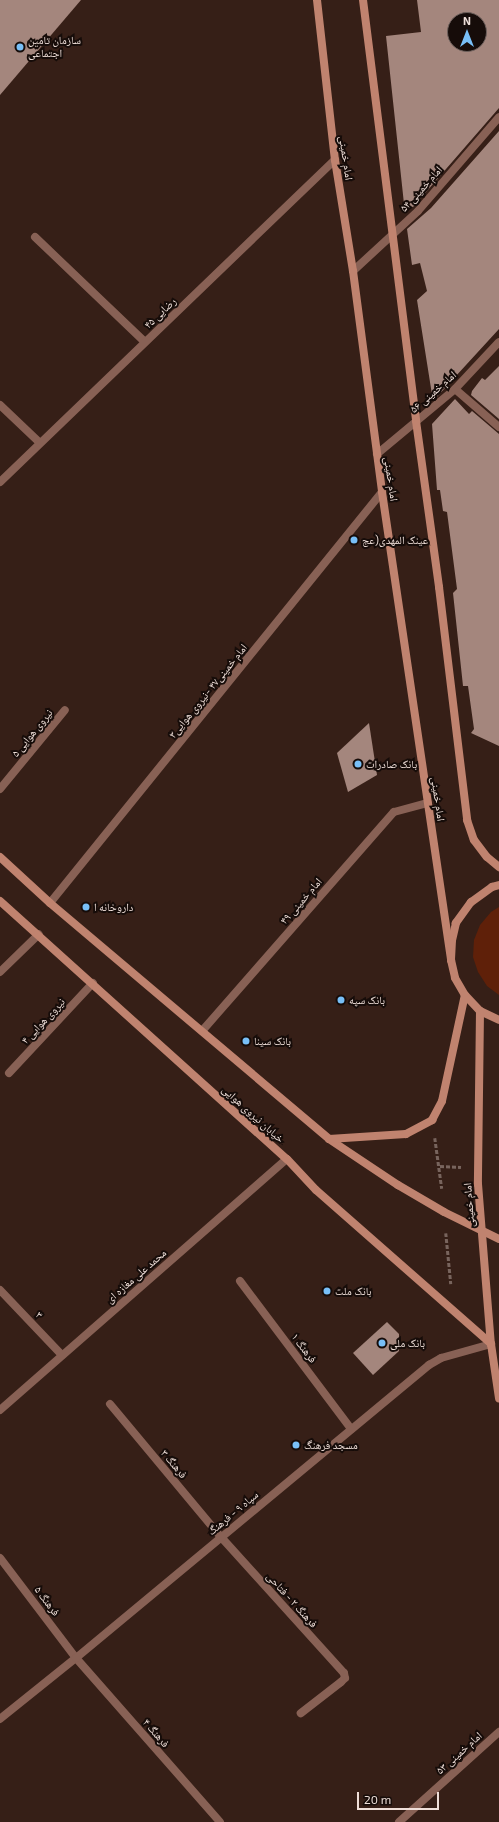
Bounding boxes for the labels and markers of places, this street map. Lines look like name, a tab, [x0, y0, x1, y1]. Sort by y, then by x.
place label: سازمان تامین اجتماعی	[28, 34, 81, 60]
marker: سازمان تامین اجتماعی	[15, 42, 25, 52]
place label: عینک المهدی(عج	[362, 533, 428, 547]
marker: عینک المهدی(عج	[349, 535, 359, 545]
place label: بانک صادرات	[366, 757, 417, 771]
marker: بانک صادرات	[353, 759, 363, 769]
place label: داروخانه ا	[94, 900, 133, 914]
marker: داروخانه ا	[81, 902, 91, 912]
place label: بانک سپه	[349, 993, 385, 1007]
marker: بانک سپه	[336, 995, 346, 1005]
place label: بانک سینا	[254, 1034, 291, 1048]
marker: بانک سینا	[241, 1036, 251, 1046]
place label: بانک ملت	[335, 1284, 372, 1298]
marker: بانک ملت	[322, 1286, 332, 1296]
place label: بانک ملی	[390, 1336, 425, 1350]
marker: بانک ملی	[377, 1338, 387, 1348]
place label: مسجد فرهنگ	[304, 1438, 358, 1452]
marker: مسجد فرهنگ	[291, 1440, 301, 1450]

